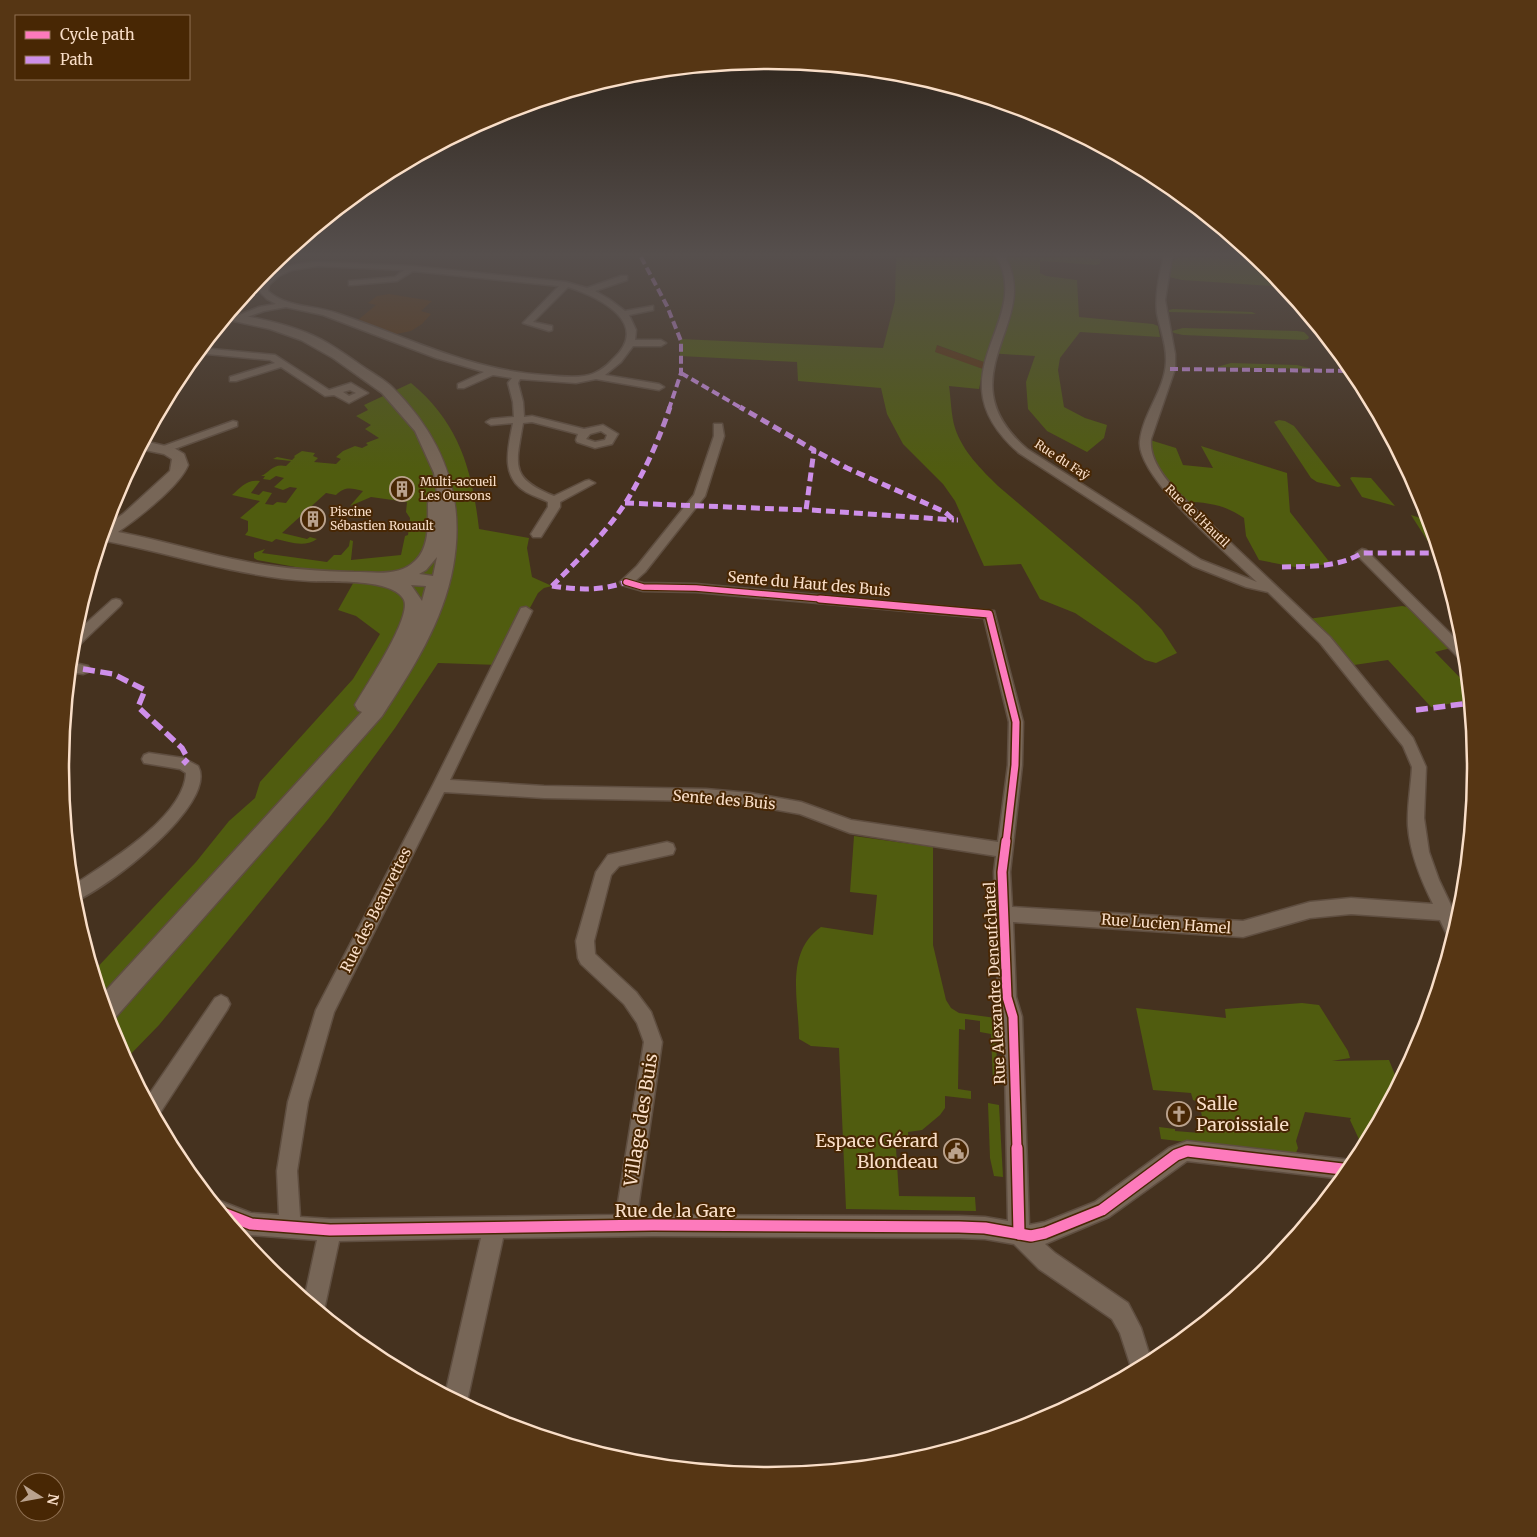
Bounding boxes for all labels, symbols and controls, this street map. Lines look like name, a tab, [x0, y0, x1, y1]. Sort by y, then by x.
legend	[15, 15, 190, 80]
text: Cycle path	[60, 25, 135, 44]
text: Path	[60, 50, 93, 69]
street label: Rue du Faÿ	[1032, 436, 1093, 483]
place label: Multi-accueil Les Oursons	[420, 474, 497, 503]
building icon: Multi-accueil Les Oursons	[389, 476, 415, 502]
street label: Rue de l'Hautil	[1162, 481, 1233, 550]
place label: Piscine Sébastien Rouault	[330, 504, 434, 533]
building icon: Piscine Sébastien Rouault	[300, 506, 326, 532]
street label: Sente du Haut des Buis	[727, 567, 891, 600]
street label: Sente des Buis	[672, 786, 776, 813]
street label: Rue des Beauvettes	[336, 844, 415, 975]
street label: Rue Alexandre Deneufchatel	[980, 881, 1009, 1085]
street label: Rue Lucien Hamel	[1100, 909, 1232, 938]
street label: Village des Buis	[618, 1052, 662, 1189]
place label: Salle Paroissiale	[1196, 1092, 1289, 1136]
church icon: Salle Paroissiale	[1166, 1101, 1192, 1127]
place label: Espace Gérard Blondeau	[815, 1129, 938, 1173]
public building icon: Espace Gérard Blondeau	[943, 1138, 969, 1164]
street label: Rue de la Gare	[614, 1199, 736, 1222]
north arrow	[15, 1472, 65, 1522]
text: N	[43, 1492, 63, 1507]

